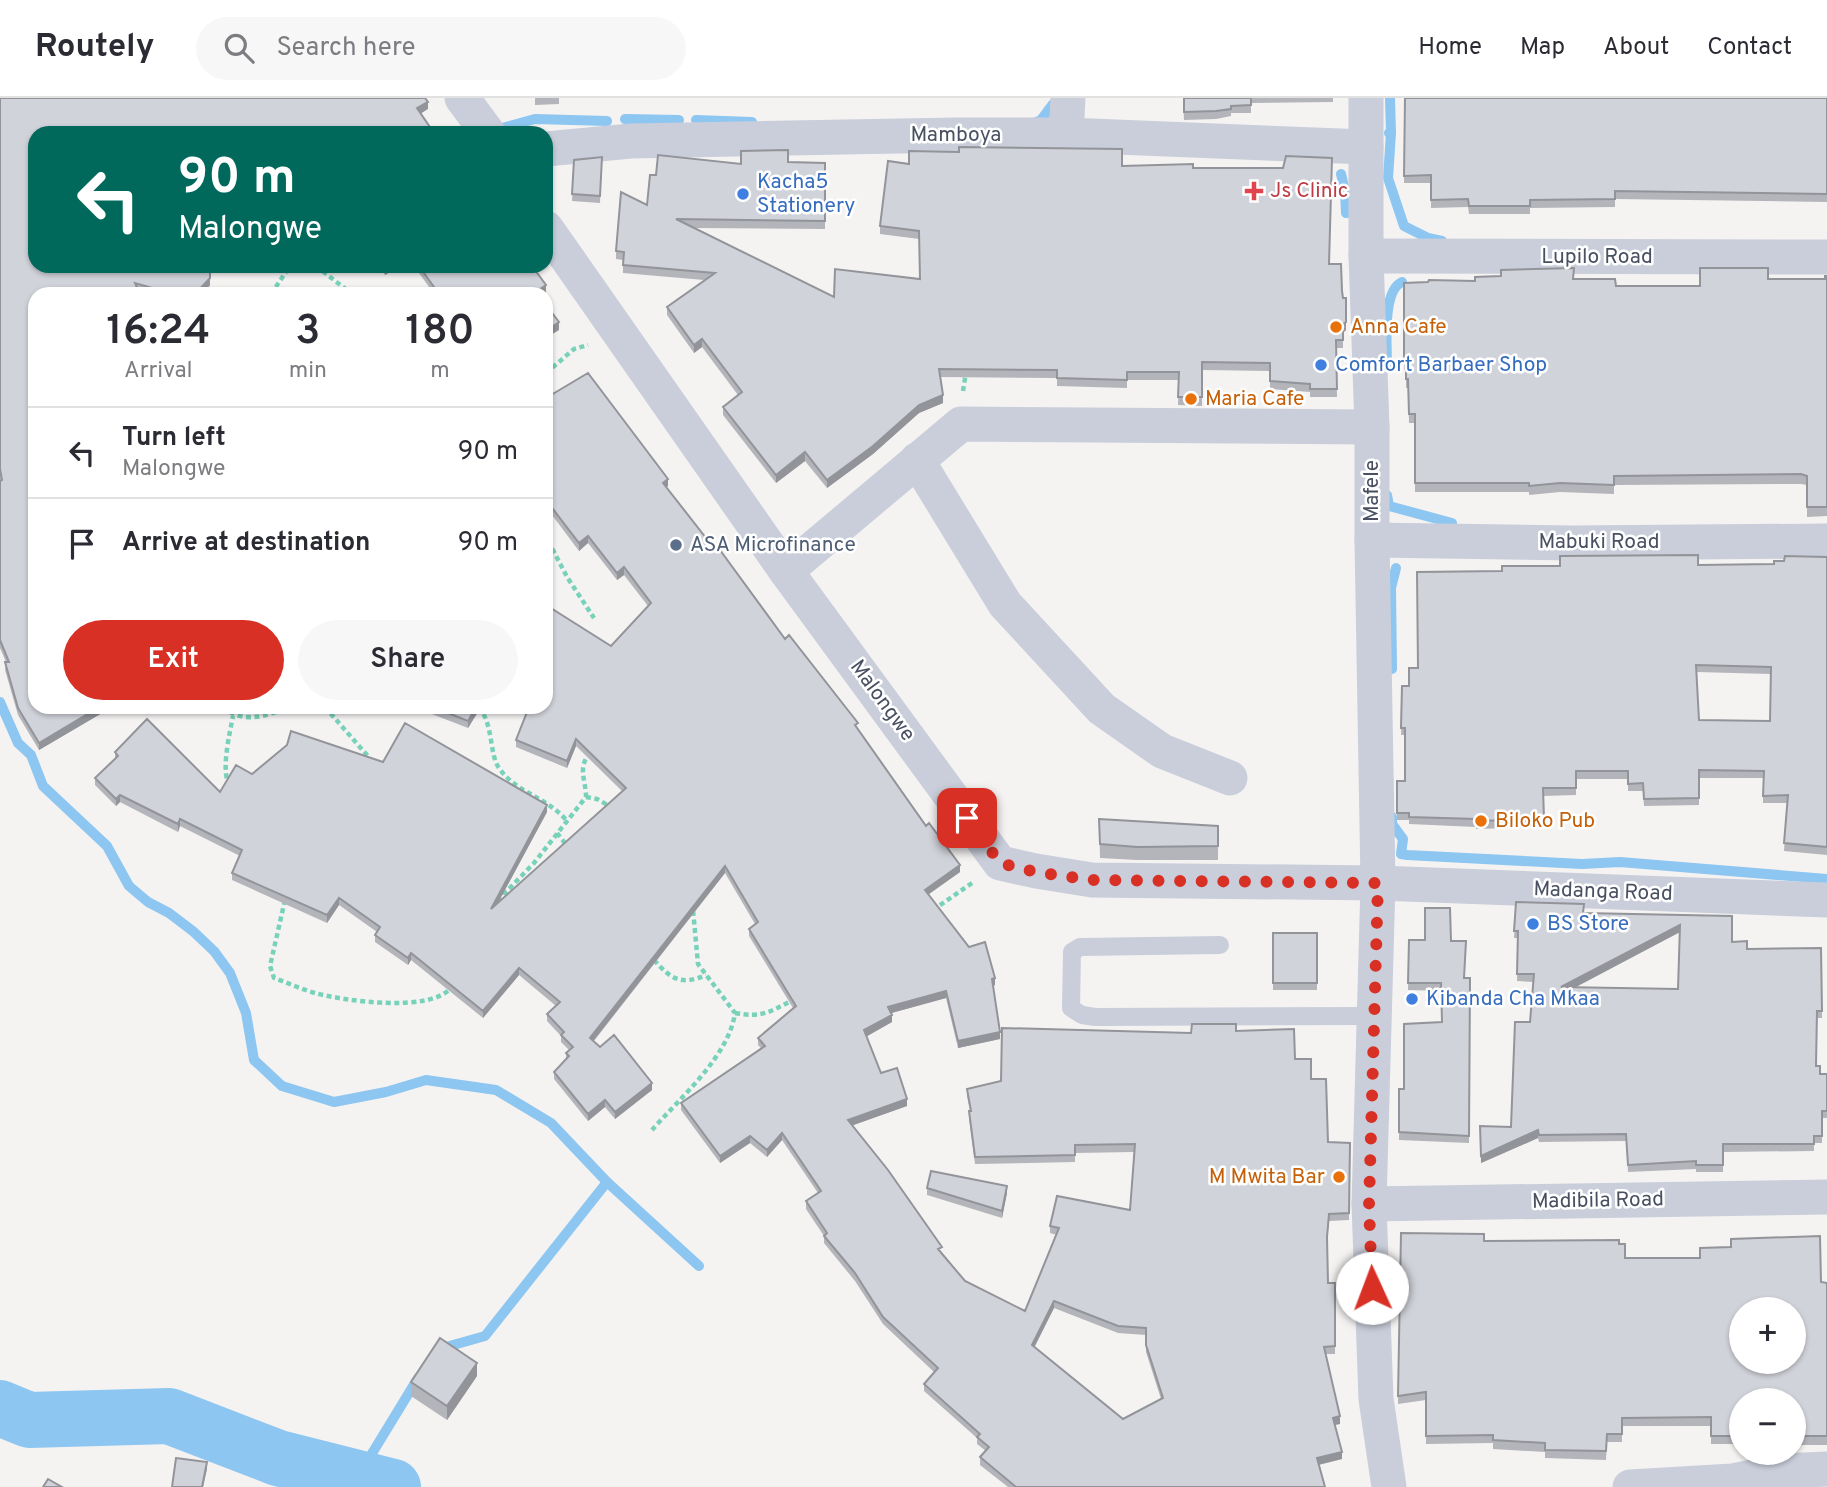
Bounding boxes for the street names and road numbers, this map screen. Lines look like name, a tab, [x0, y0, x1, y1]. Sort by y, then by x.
street label: Mamboya	[911, 122, 1001, 149]
street label: Lupilo Road	[1541, 244, 1653, 271]
street label: Mafele	[1359, 460, 1386, 522]
street label: Mabuki Road	[1539, 529, 1659, 556]
street label: Malongwe	[843, 655, 921, 747]
street label: Madanga Road	[1533, 876, 1673, 908]
street label: Madibila Road	[1532, 1186, 1664, 1216]

